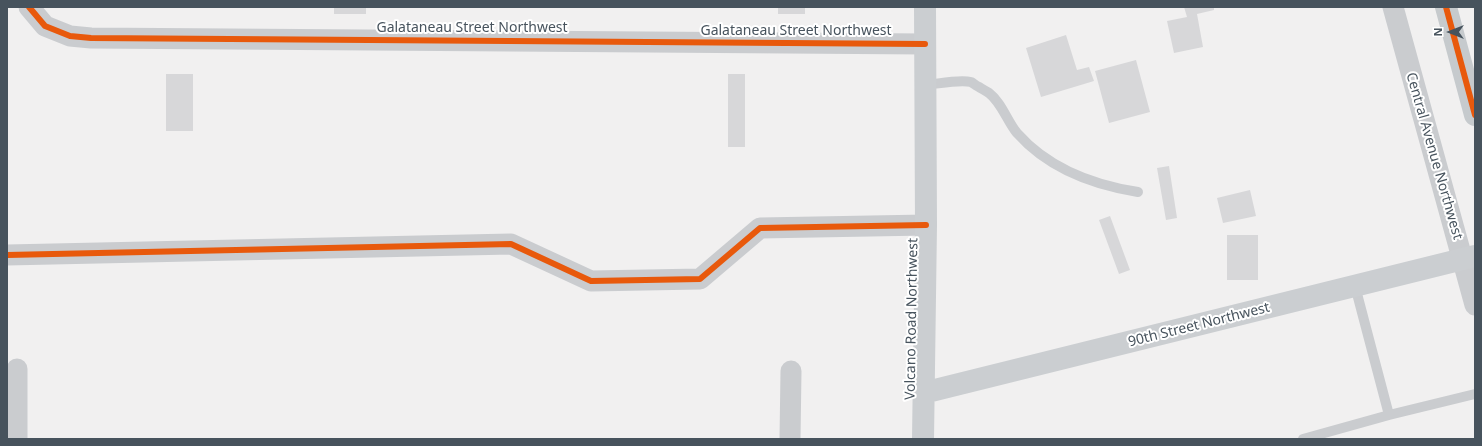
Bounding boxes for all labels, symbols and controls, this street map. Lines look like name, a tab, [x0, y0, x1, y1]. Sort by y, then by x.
north arrow	[1430, 12, 1470, 52]
street label: Galataneau Street Northwest	[376, 20, 568, 36]
street label: Galataneau Street Northwest	[700, 23, 892, 39]
text: N	[1430, 28, 1445, 36]
street label: Central Avenue Northwest	[1402, 70, 1466, 242]
street label: Volcano Road Northwest	[902, 238, 922, 400]
street label: 90th Street Northwest	[1126, 299, 1272, 351]

